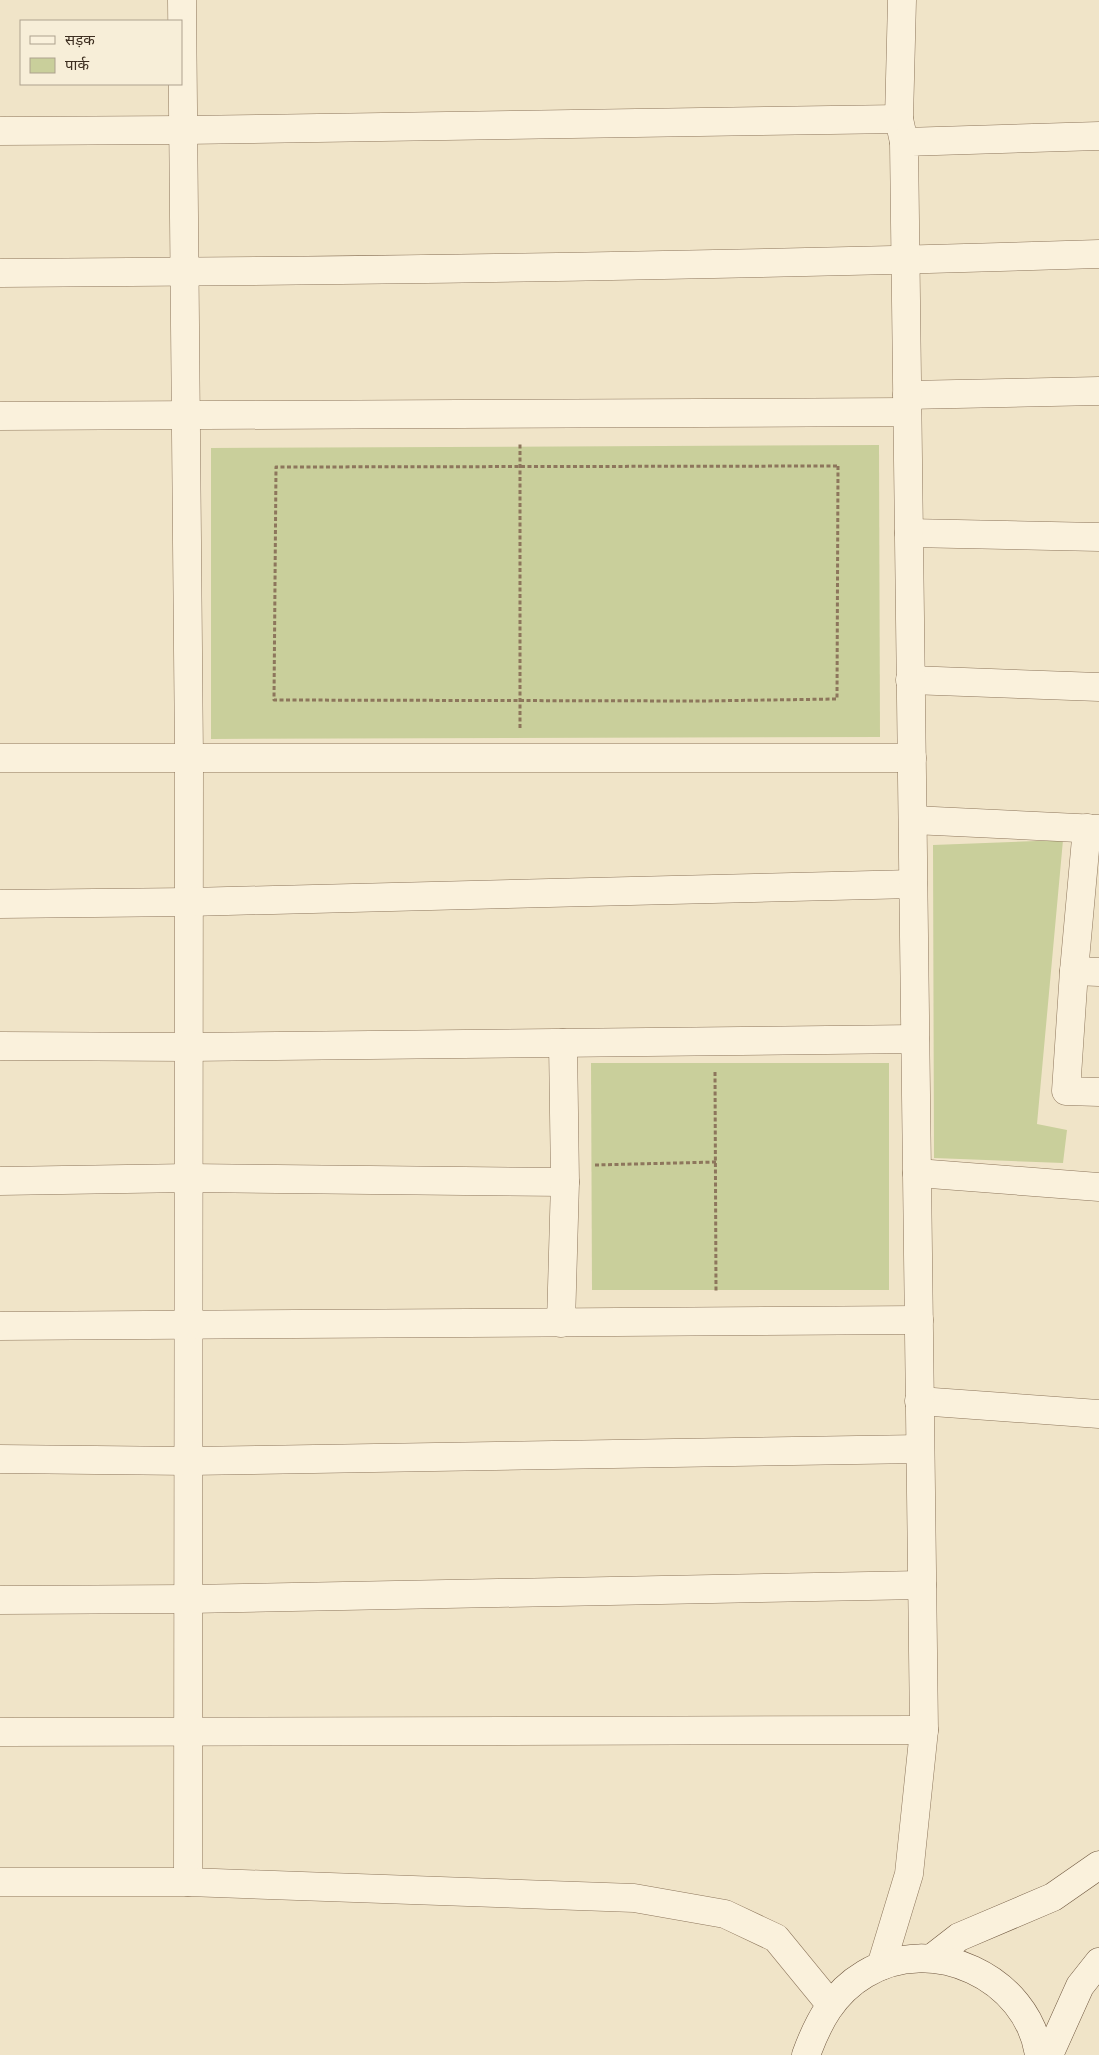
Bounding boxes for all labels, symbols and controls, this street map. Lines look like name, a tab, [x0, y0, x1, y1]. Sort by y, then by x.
legend	[20, 20, 182, 85]
text: सड़क	[65, 31, 95, 49]
text: पार्क	[65, 56, 89, 74]

